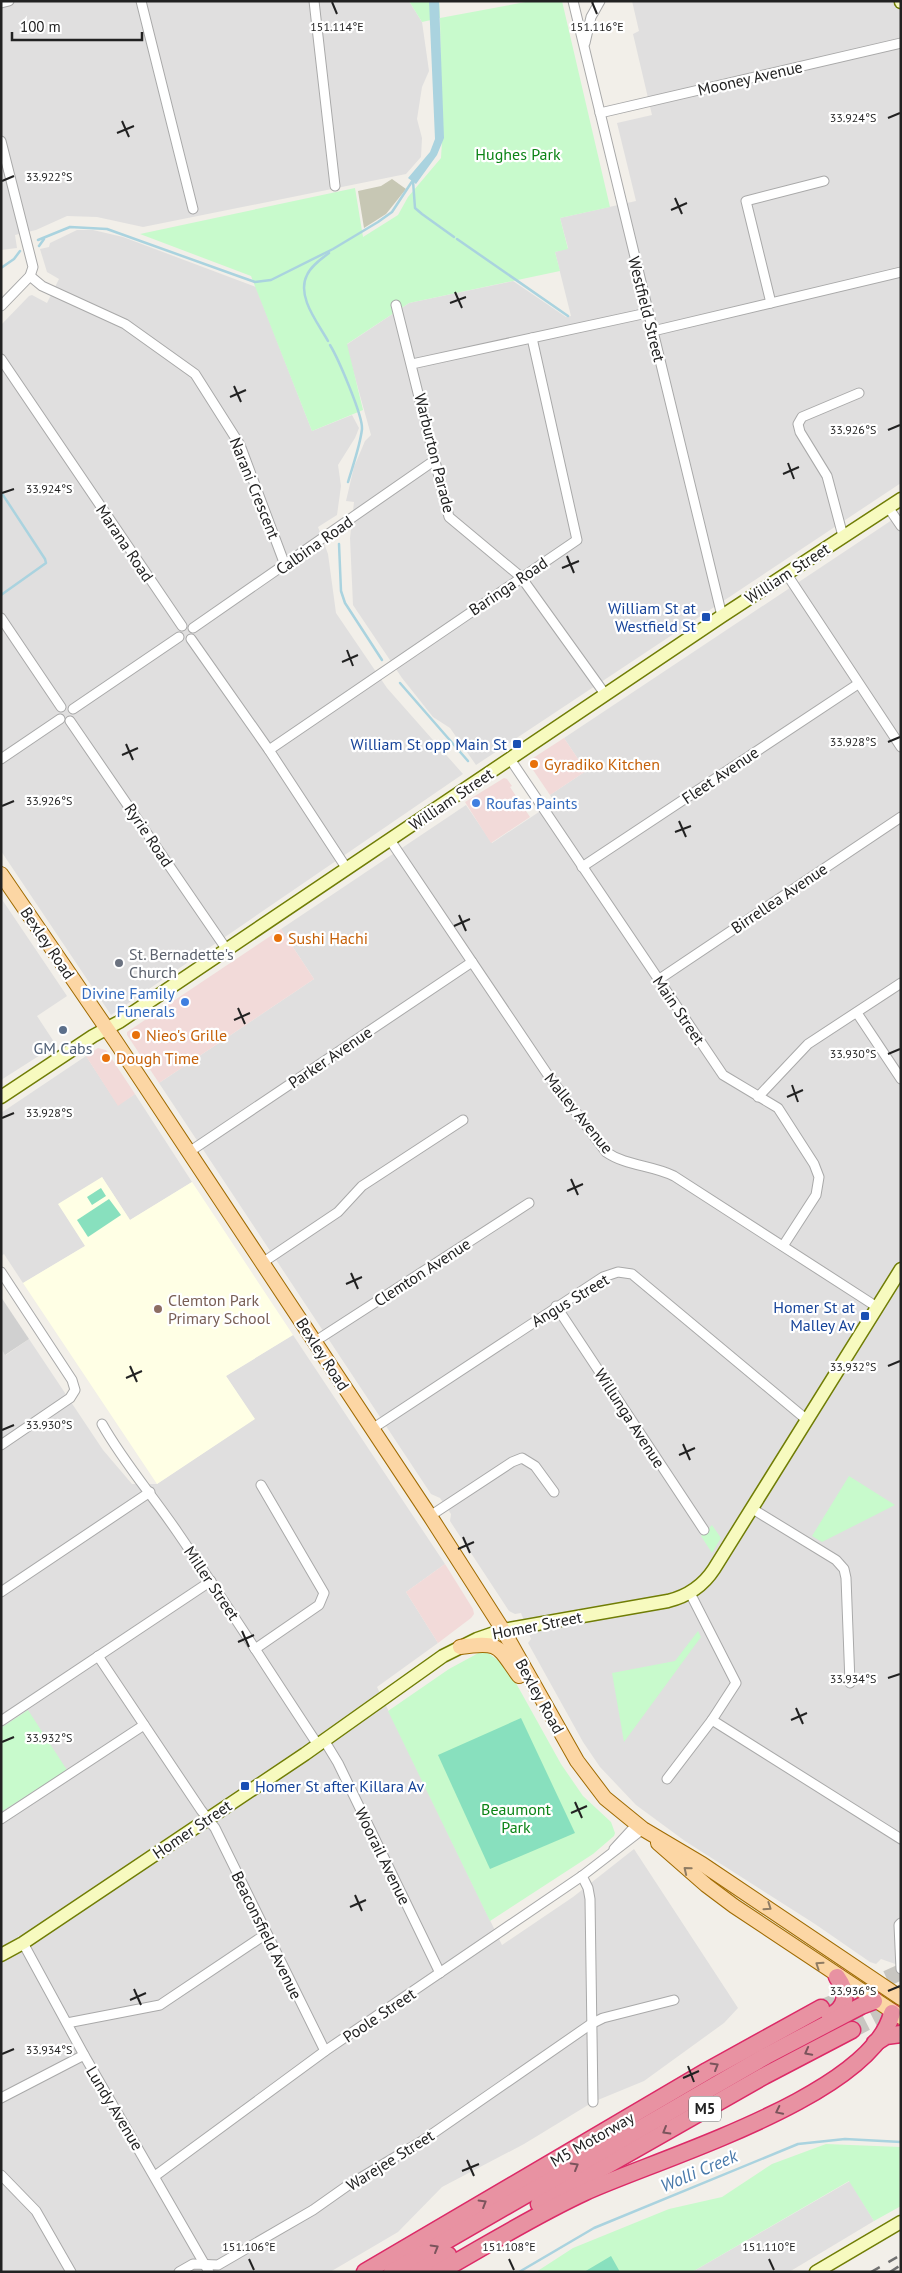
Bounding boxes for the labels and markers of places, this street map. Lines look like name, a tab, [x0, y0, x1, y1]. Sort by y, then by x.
place label: William St at Westfield St	[608, 598, 697, 636]
marker: William St at Westfield St	[700, 611, 712, 623]
place label: William St opp Main St	[350, 734, 508, 754]
marker: William St opp Main St	[511, 738, 523, 750]
place label: Gyradiko Kitchen	[544, 754, 660, 774]
marker: Gyradiko Kitchen	[528, 758, 540, 770]
place label: Roufas Paints	[486, 793, 578, 813]
marker: Roufas Paints	[470, 797, 482, 809]
place label: Sushi Hachi	[288, 928, 368, 948]
marker: Sushi Hachi	[272, 932, 284, 944]
place label: St. Bernadette's Church	[129, 944, 234, 982]
marker: St. Bernadette's Church	[113, 957, 125, 969]
place label: Divine Family Funerals	[81, 983, 176, 1021]
marker: Divine Family Funerals	[179, 996, 191, 1008]
marker: GM Cabs	[57, 1024, 69, 1036]
place label: Nieo's Grille	[146, 1025, 227, 1045]
marker: Nieo's Grille	[130, 1029, 142, 1041]
place label: GM Cabs	[34, 1038, 93, 1058]
place label: Dough Time	[116, 1048, 199, 1068]
marker: Dough Time	[100, 1052, 112, 1064]
place label: Clemton Park Primary School	[168, 1290, 270, 1328]
place label: Homer St at Malley Av	[773, 1297, 856, 1335]
marker: Clemton Park Primary School	[152, 1303, 164, 1315]
marker: Homer St at Malley Av	[859, 1310, 871, 1322]
place label: Homer St after Killara Av	[255, 1776, 424, 1796]
marker: Homer St after Killara Av	[239, 1780, 251, 1792]

